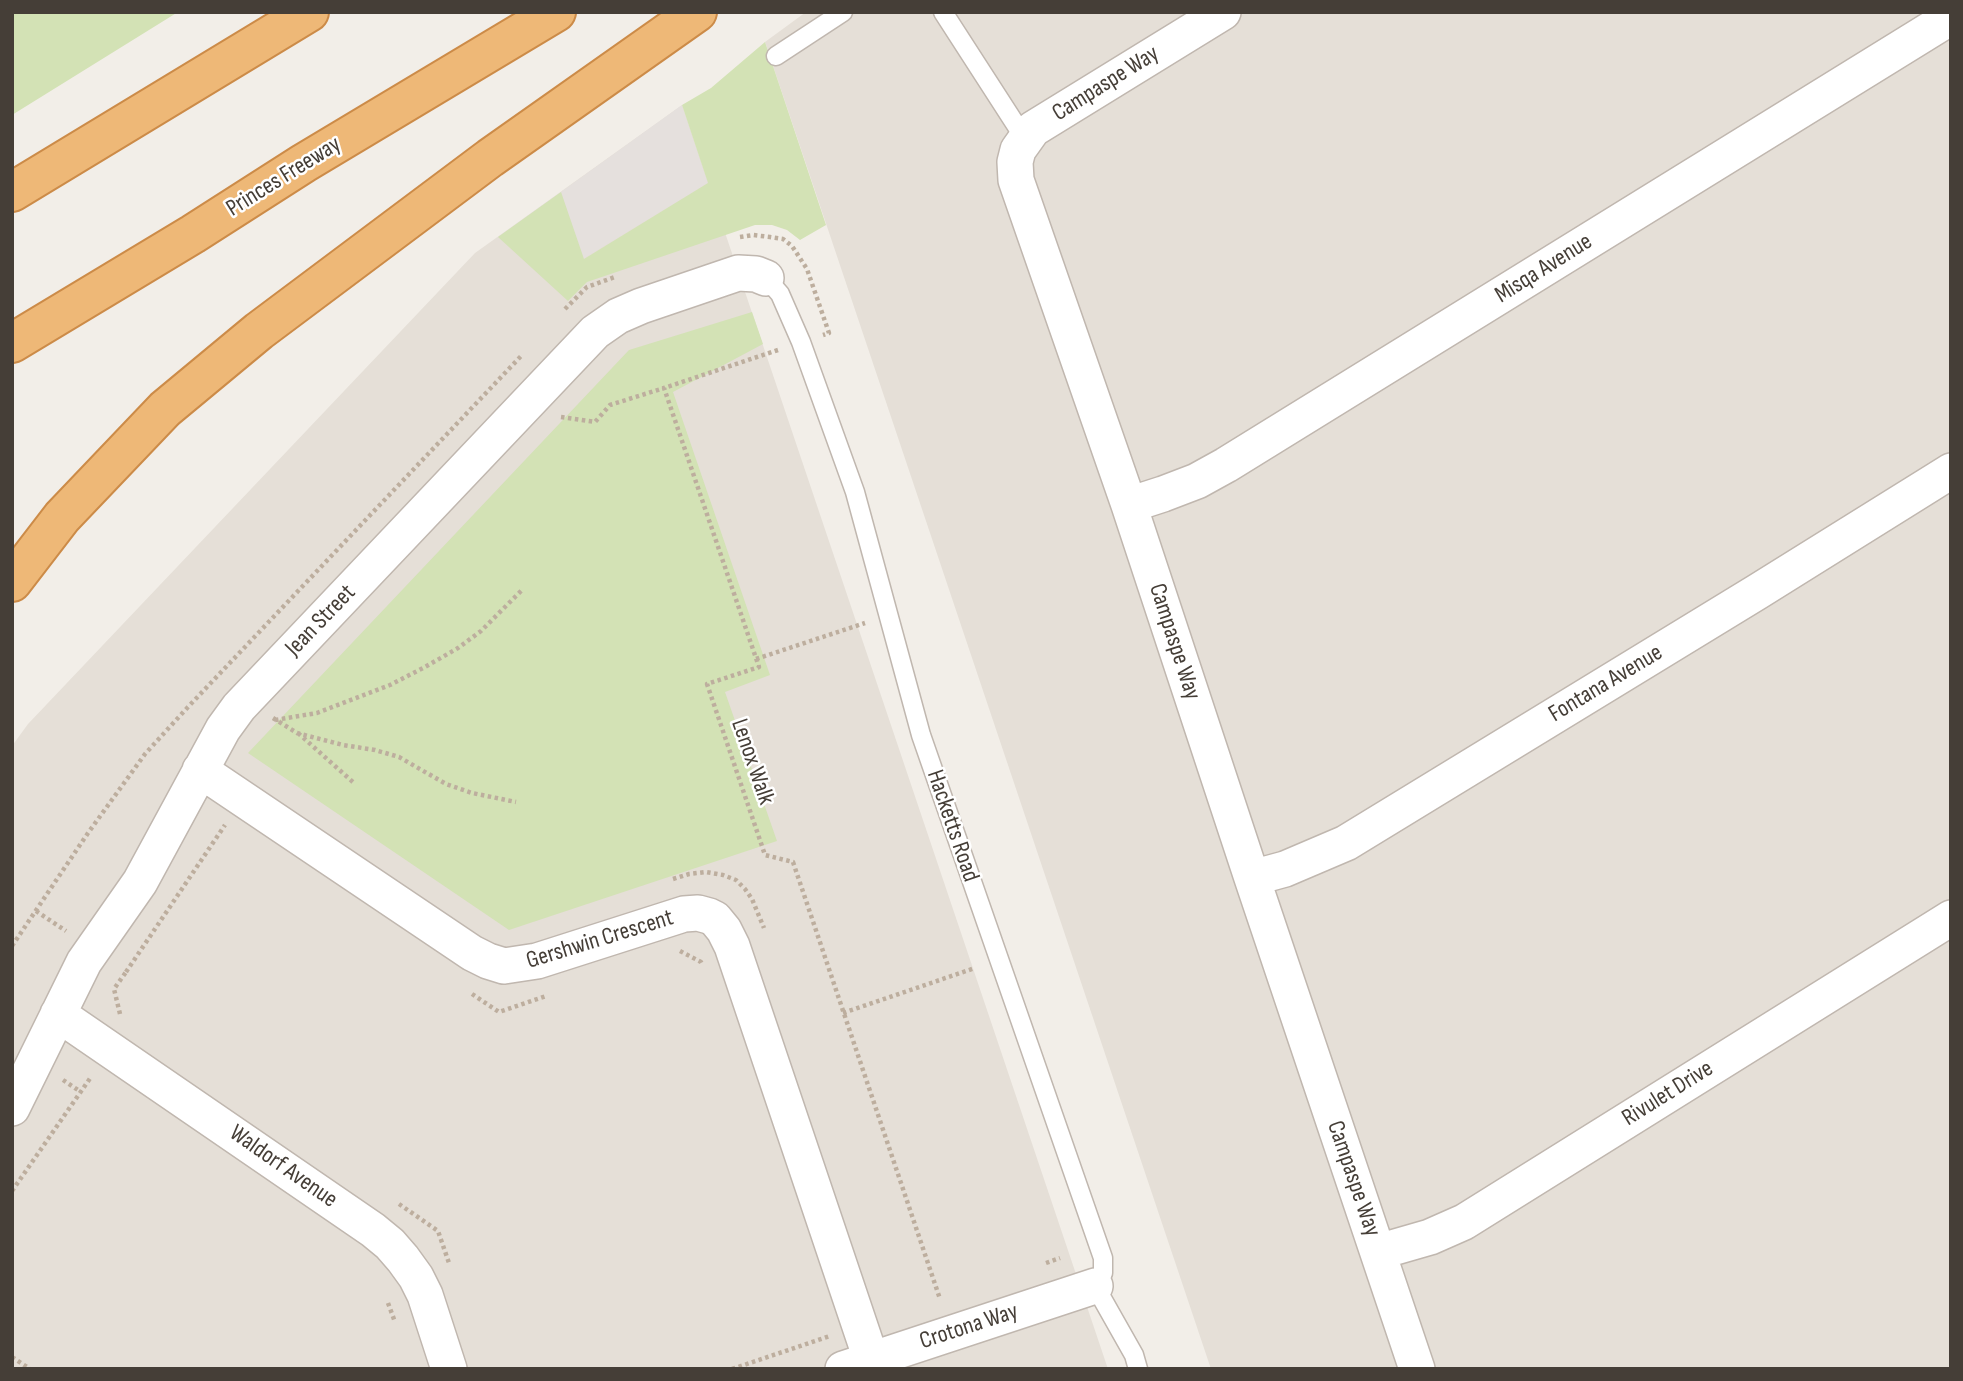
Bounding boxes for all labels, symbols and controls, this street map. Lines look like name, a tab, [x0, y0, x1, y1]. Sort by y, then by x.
street label: Campaspe Way	[1047, 40, 1165, 128]
street label: Princes Freeway	[221, 130, 347, 224]
street label: Misqa Avenue	[1490, 228, 1598, 310]
street label: Jean Street	[280, 579, 362, 663]
street label: Campaspe Way	[1142, 580, 1206, 704]
street label: Fontana Avenue	[1544, 639, 1668, 729]
street label: Lenox Walk	[724, 715, 780, 809]
street label: Hacketts Road	[919, 766, 985, 886]
street label: Gershwin Crescent	[523, 904, 677, 976]
street label: Rivulet Drive	[1617, 1055, 1719, 1133]
street label: Campaspe Way	[1320, 1117, 1386, 1241]
street label: Waldorf Avenue	[223, 1119, 343, 1215]
street label: Crotona Way	[916, 1298, 1022, 1356]

